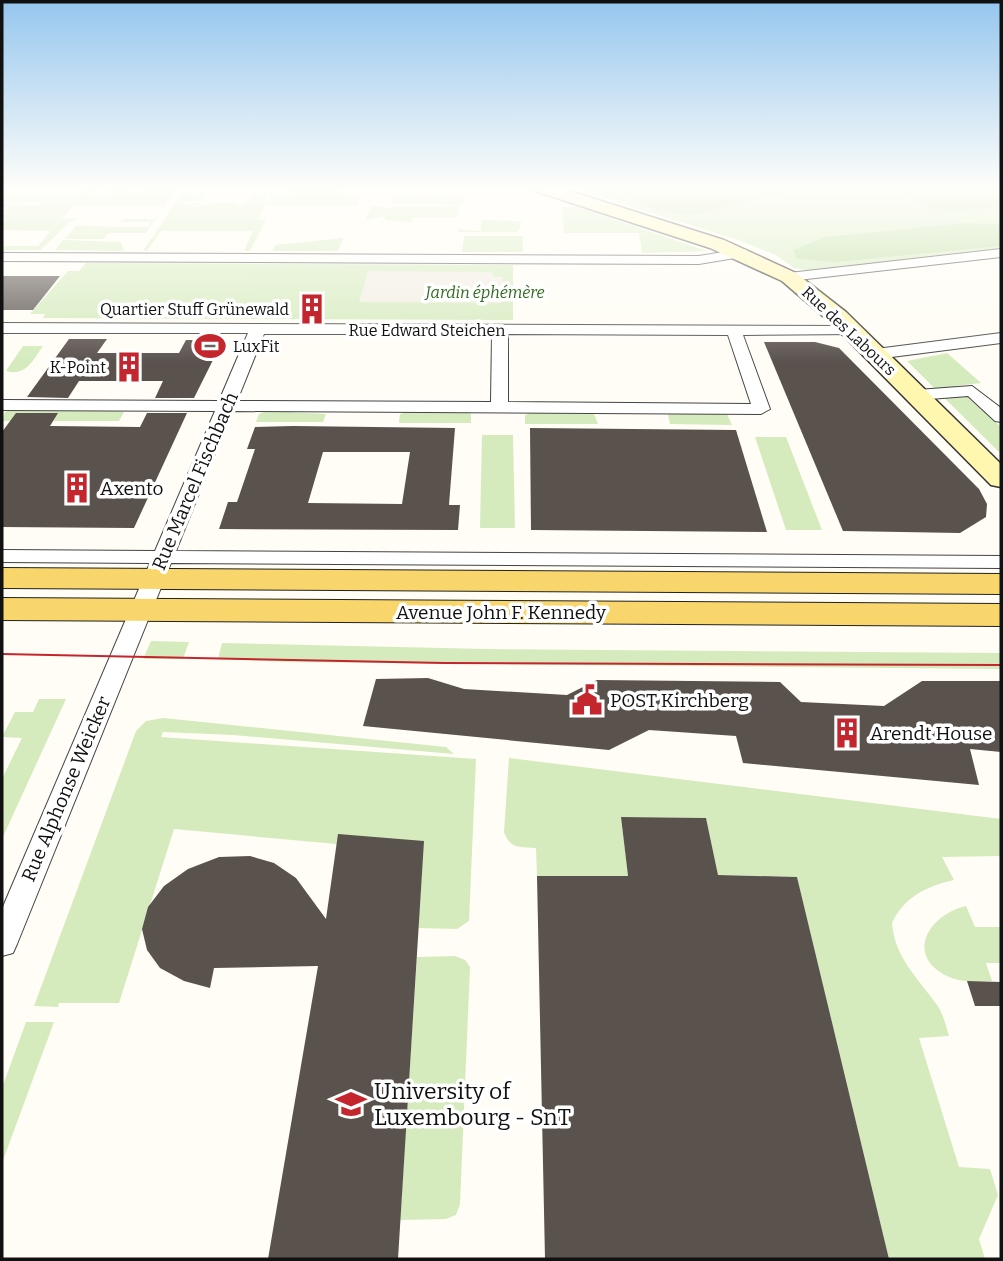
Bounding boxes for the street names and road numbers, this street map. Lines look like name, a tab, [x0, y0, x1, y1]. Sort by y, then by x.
street label: Rue des Labours	[798, 283, 900, 379]
street label: Rue Edward Steichen	[349, 321, 505, 340]
street label: Rue Marcel Fischbach	[147, 388, 243, 573]
street label: Avenue John F. Kennedy	[396, 601, 607, 624]
street label: Rue Alphonse Weicker	[17, 693, 116, 885]

